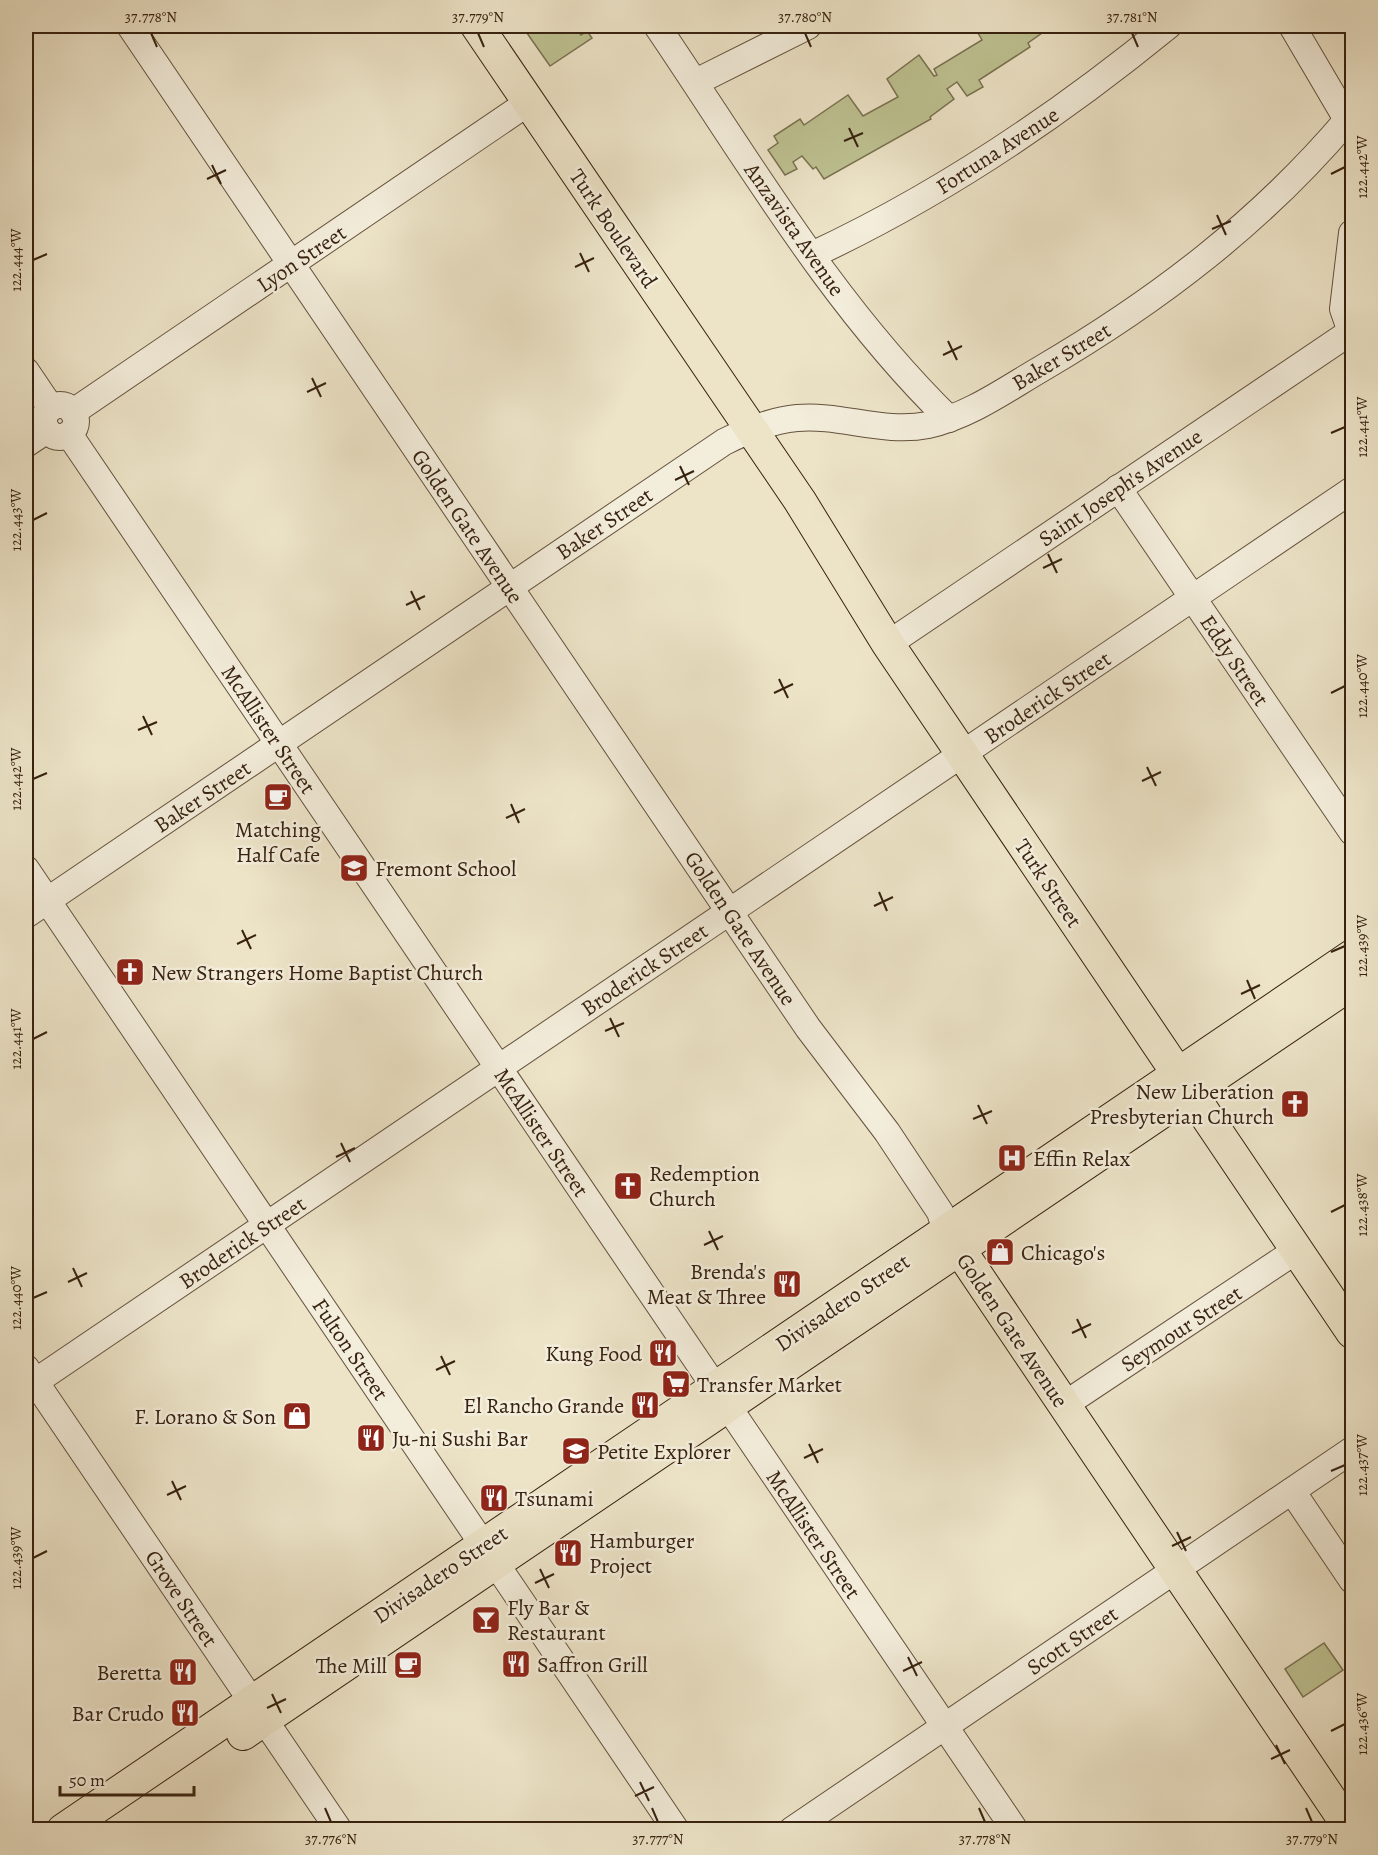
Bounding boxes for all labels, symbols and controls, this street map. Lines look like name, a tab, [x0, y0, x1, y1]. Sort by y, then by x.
text: 37.778°N	[125, 7, 177, 27]
text: 37.779°N	[452, 7, 504, 27]
text: 37.780°N	[778, 7, 832, 27]
text: 37.781°N	[1106, 7, 1158, 27]
street label: Fortuna Avenue	[930, 100, 1065, 202]
text: 122.442°W	[1352, 135, 1372, 199]
street label: Anzavista Avenue	[736, 156, 851, 302]
street label: Turk Boulevard	[562, 163, 664, 294]
street label: Lyon Street	[251, 218, 352, 300]
text: 122.444°W	[6, 229, 26, 291]
street label: Baker Street	[1006, 316, 1117, 398]
text: 122.441°W	[1352, 396, 1372, 458]
street label: Saint Joseph's Avenue	[1033, 422, 1208, 554]
street label: Golden Gate Avenue	[404, 443, 530, 610]
street label: Baker Street	[550, 480, 659, 567]
text: 122.443°W	[6, 489, 26, 551]
street label: Eddy Street	[1193, 609, 1276, 712]
street label: Broderick Street	[978, 644, 1117, 751]
text: 122.440°W	[1352, 654, 1372, 718]
street label: McAllister Street	[214, 659, 322, 800]
text: 122.442°W	[6, 747, 26, 811]
street label: Baker Street	[148, 753, 257, 840]
cafe icon: Matching Half Cafe	[262, 781, 294, 813]
place label: Matching Half Cafe	[235, 815, 321, 870]
street label: Turk Street	[1007, 833, 1089, 934]
street label: Golden Gate Avenue	[677, 845, 803, 1012]
school or university icon: Fremont School	[338, 852, 370, 884]
place label: Fremont School	[375, 854, 516, 884]
text: 122.439°W	[1352, 915, 1372, 977]
street label: Broderick Street	[575, 916, 714, 1023]
church icon: New Strangers Home Baptist Church	[114, 956, 146, 988]
place label: New Strangers Home Baptist Church	[151, 958, 484, 988]
text: 122.441°W	[6, 1008, 26, 1070]
street label: McAllister Street	[487, 1062, 595, 1203]
place label: New Liberation Presbyterian Church	[1089, 1077, 1274, 1132]
church icon: New Liberation Presbyterian Church	[1279, 1088, 1311, 1120]
hospital icon: Effin Relax	[996, 1142, 1028, 1174]
place label: Effin Relax	[1033, 1144, 1131, 1174]
place label: Redemption Church	[649, 1159, 760, 1214]
church icon: Redemption Church	[612, 1170, 644, 1202]
text: 122.438°W	[1352, 1174, 1372, 1236]
street label: Broderick Street	[173, 1189, 312, 1296]
shop icon: Chicago's	[984, 1236, 1016, 1268]
place label: Chicago's	[1021, 1238, 1105, 1268]
street label: Divisadero Street	[769, 1247, 916, 1359]
street label: Golden Gate Avenue	[949, 1247, 1075, 1414]
place label: Brenda's Meat & Three	[647, 1257, 766, 1312]
text: 122.440°W	[6, 1266, 26, 1330]
restaurant icon: Brenda's Meat & Three	[771, 1268, 803, 1300]
street label: Seymour Street	[1115, 1278, 1248, 1379]
street label: Fulton Street	[305, 1293, 395, 1407]
restaurant icon: Kung Food	[647, 1337, 679, 1369]
place label: Kung Food	[545, 1339, 642, 1369]
supermarket icon: Transfer Market	[660, 1368, 692, 1400]
place label: Transfer Market	[697, 1370, 842, 1400]
restaurant icon: El Rancho Grande	[629, 1389, 661, 1421]
place label: El Rancho Grande	[463, 1391, 624, 1421]
shop icon: F. Lorano & Son	[281, 1400, 313, 1432]
place label: F. Lorano & Son	[134, 1402, 276, 1432]
restaurant icon: Ju-ni Sushi Bar	[355, 1422, 387, 1454]
place label: Ju-ni Sushi Bar	[392, 1424, 528, 1454]
text: 122.437°W	[1352, 1434, 1372, 1496]
school or university icon: Petite Explorer	[560, 1435, 592, 1467]
place label: Petite Explorer	[597, 1437, 731, 1467]
street label: McAllister Street	[759, 1464, 867, 1605]
restaurant icon: Tsunami	[478, 1482, 510, 1514]
place label: Tsunami	[515, 1484, 594, 1514]
street label: Divisadero Street	[367, 1519, 514, 1631]
place label: Hamburger Project	[589, 1526, 695, 1581]
text: 122.439°W	[6, 1527, 26, 1589]
restaurant icon: Hamburger Project	[552, 1537, 584, 1569]
street label: Grove Street	[138, 1544, 225, 1653]
place label: Fly Bar & Restaurant	[507, 1593, 606, 1648]
street label: Scott Street	[1021, 1599, 1124, 1682]
bar icon: Fly Bar & Restaurant	[470, 1604, 502, 1636]
restaurant icon: Saffron Grill	[500, 1648, 532, 1680]
cafe icon: The Mill	[392, 1649, 424, 1681]
place label: Saffron Grill	[537, 1650, 648, 1680]
place label: The Mill	[316, 1651, 387, 1681]
restaurant icon: Beretta	[167, 1656, 199, 1688]
place label: Beretta	[96, 1658, 163, 1688]
text: 122.436°W	[1352, 1693, 1372, 1755]
restaurant icon: Bar Crudo	[169, 1697, 201, 1729]
place label: Bar Crudo	[71, 1699, 164, 1729]
scale bar	[60, 1759, 194, 1797]
text: 50 m	[69, 1768, 105, 1792]
text: 37.776°N	[305, 1829, 357, 1849]
text: 37.777°N	[632, 1829, 684, 1849]
text: 37.778°N	[959, 1829, 1011, 1849]
text: 37.779°N	[1286, 1829, 1338, 1849]

